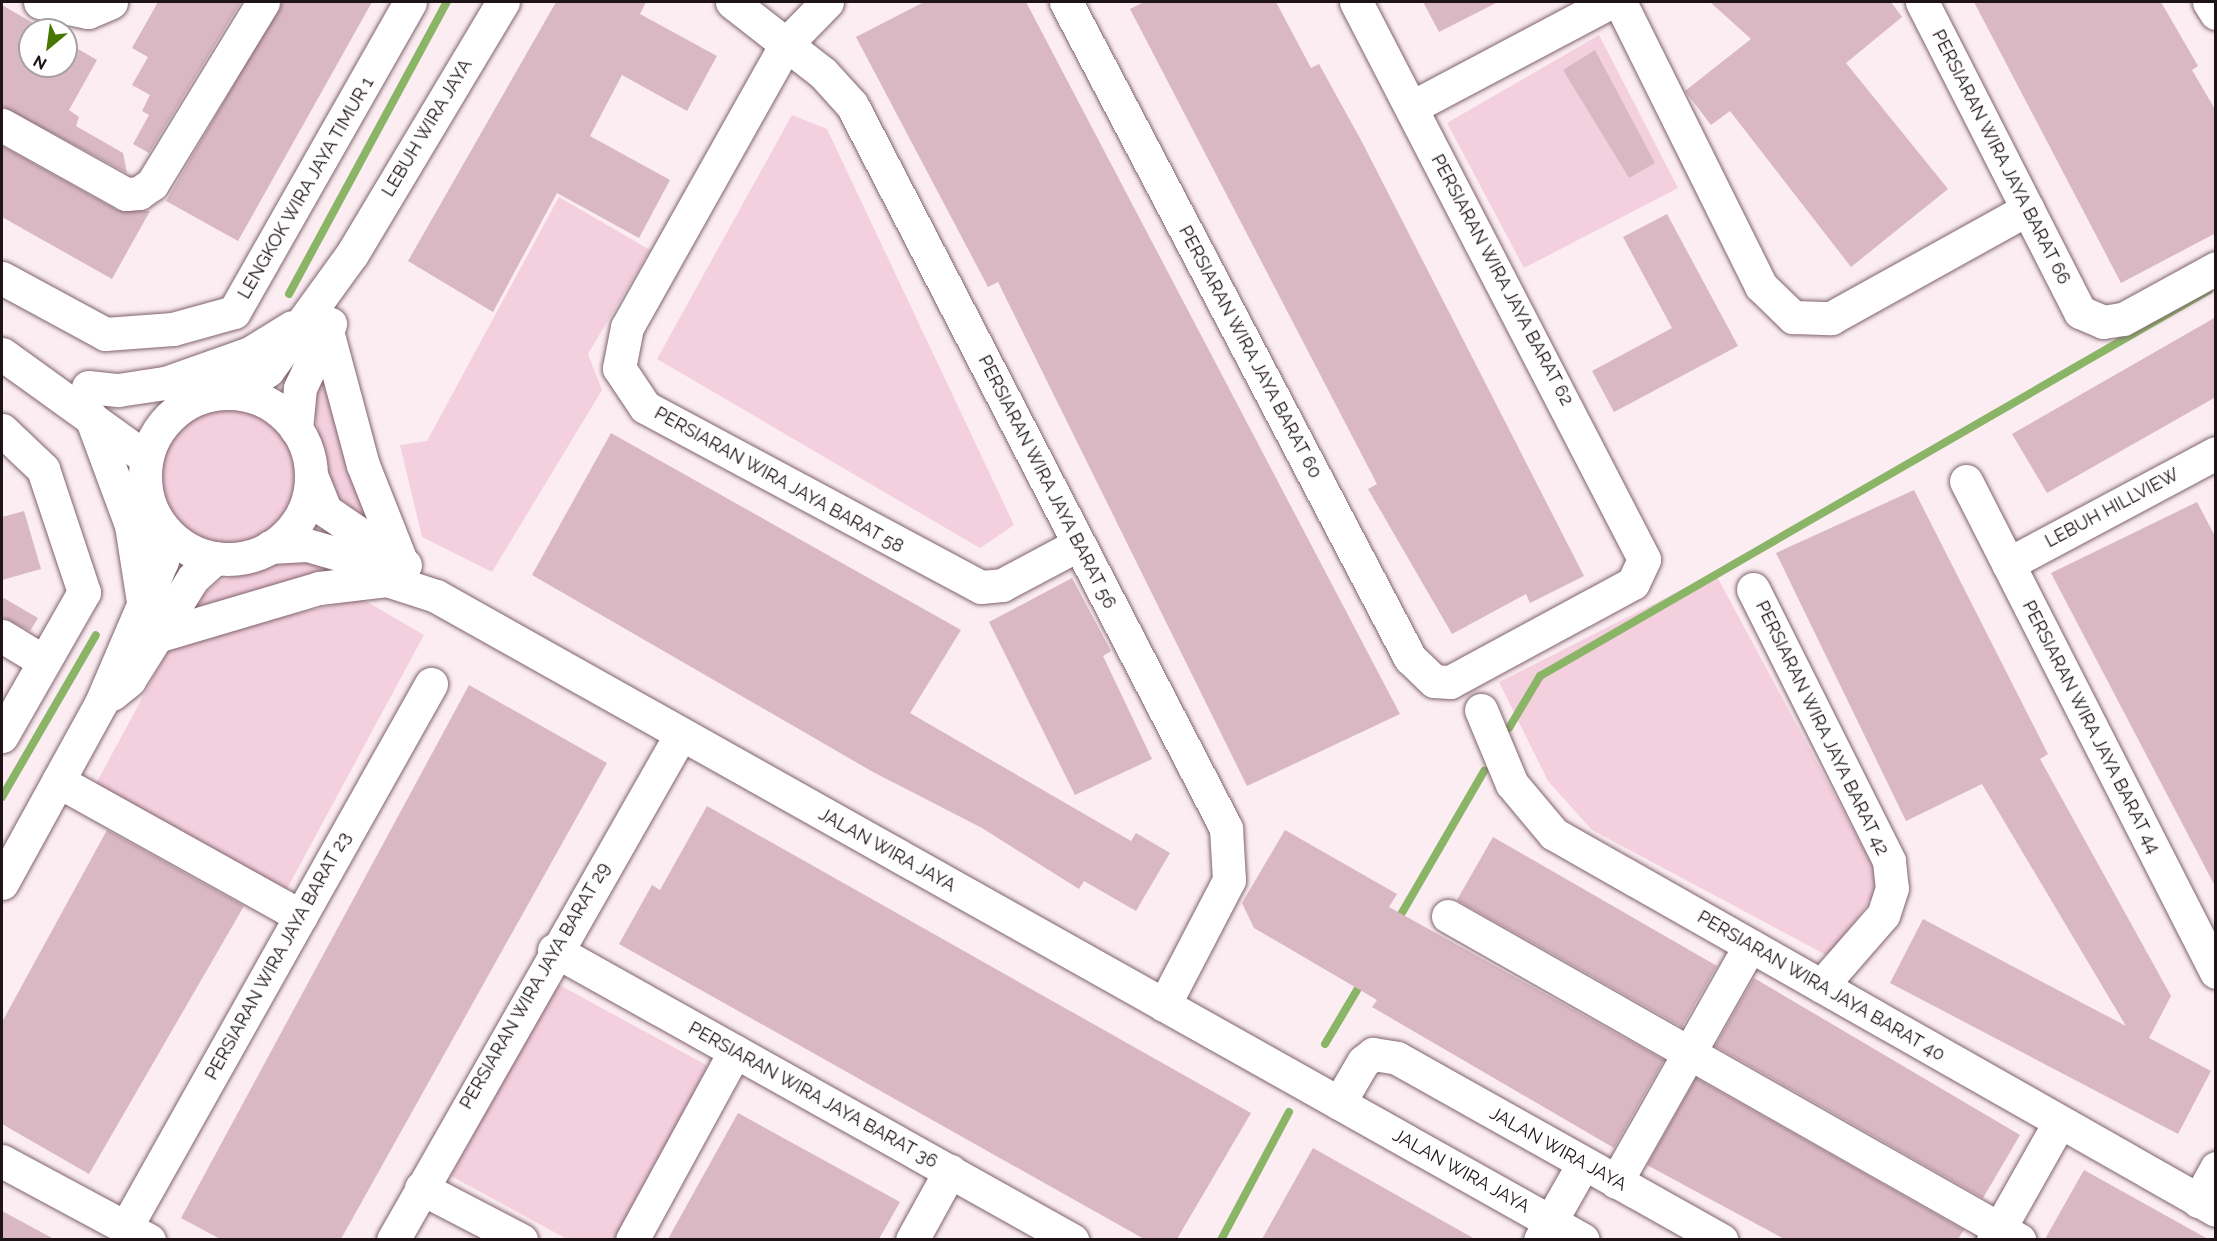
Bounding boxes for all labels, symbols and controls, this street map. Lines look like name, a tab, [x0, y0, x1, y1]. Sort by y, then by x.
north arrow	[18, 18, 78, 78]
street label: PERSIARAN WIRA JAYA BARAT 66	[1927, 25, 2075, 289]
text: N	[30, 51, 50, 74]
street label: LEBUH WIRA JAYA	[377, 55, 477, 201]
street label: LENGKOK WIRA JAYA TIMUR 1	[233, 72, 379, 304]
street label: PERSIARAN WIRA JAYA BARAT 62	[1426, 150, 1578, 410]
street label: PERSIARAN WIRA JAYA BARAT 60	[1173, 221, 1327, 483]
street label: PERSIARAN WIRA JAYA BARAT 56	[973, 350, 1121, 614]
street label: PERSIARAN WIRA JAYA BARAT 58	[649, 402, 909, 558]
street label: LEBUH HILLVIEW	[2041, 464, 2183, 552]
street label: PERSIARAN WIRA JAYA BARAT 42	[1750, 596, 1894, 860]
street label: PERSIARAN WIRA JAYA BARAT 44	[2017, 596, 2165, 858]
street label: JALAN WIRA JAYA	[814, 803, 960, 897]
street label: PERSIARAN WIRA JAYA BARAT 23	[200, 827, 356, 1085]
street label: PERSIARAN WIRA JAYA BARAT 29	[455, 858, 615, 1114]
street label: PERSIARAN WIRA JAYA BARAT 40	[1692, 905, 1950, 1067]
street label: PERSIARAN WIRA JAYA BARAT 36	[683, 1017, 943, 1173]
street label: JALAN WIRA JAYA	[1485, 1102, 1631, 1196]
street label: JALAN WIRA JAYA	[1388, 1124, 1534, 1218]

